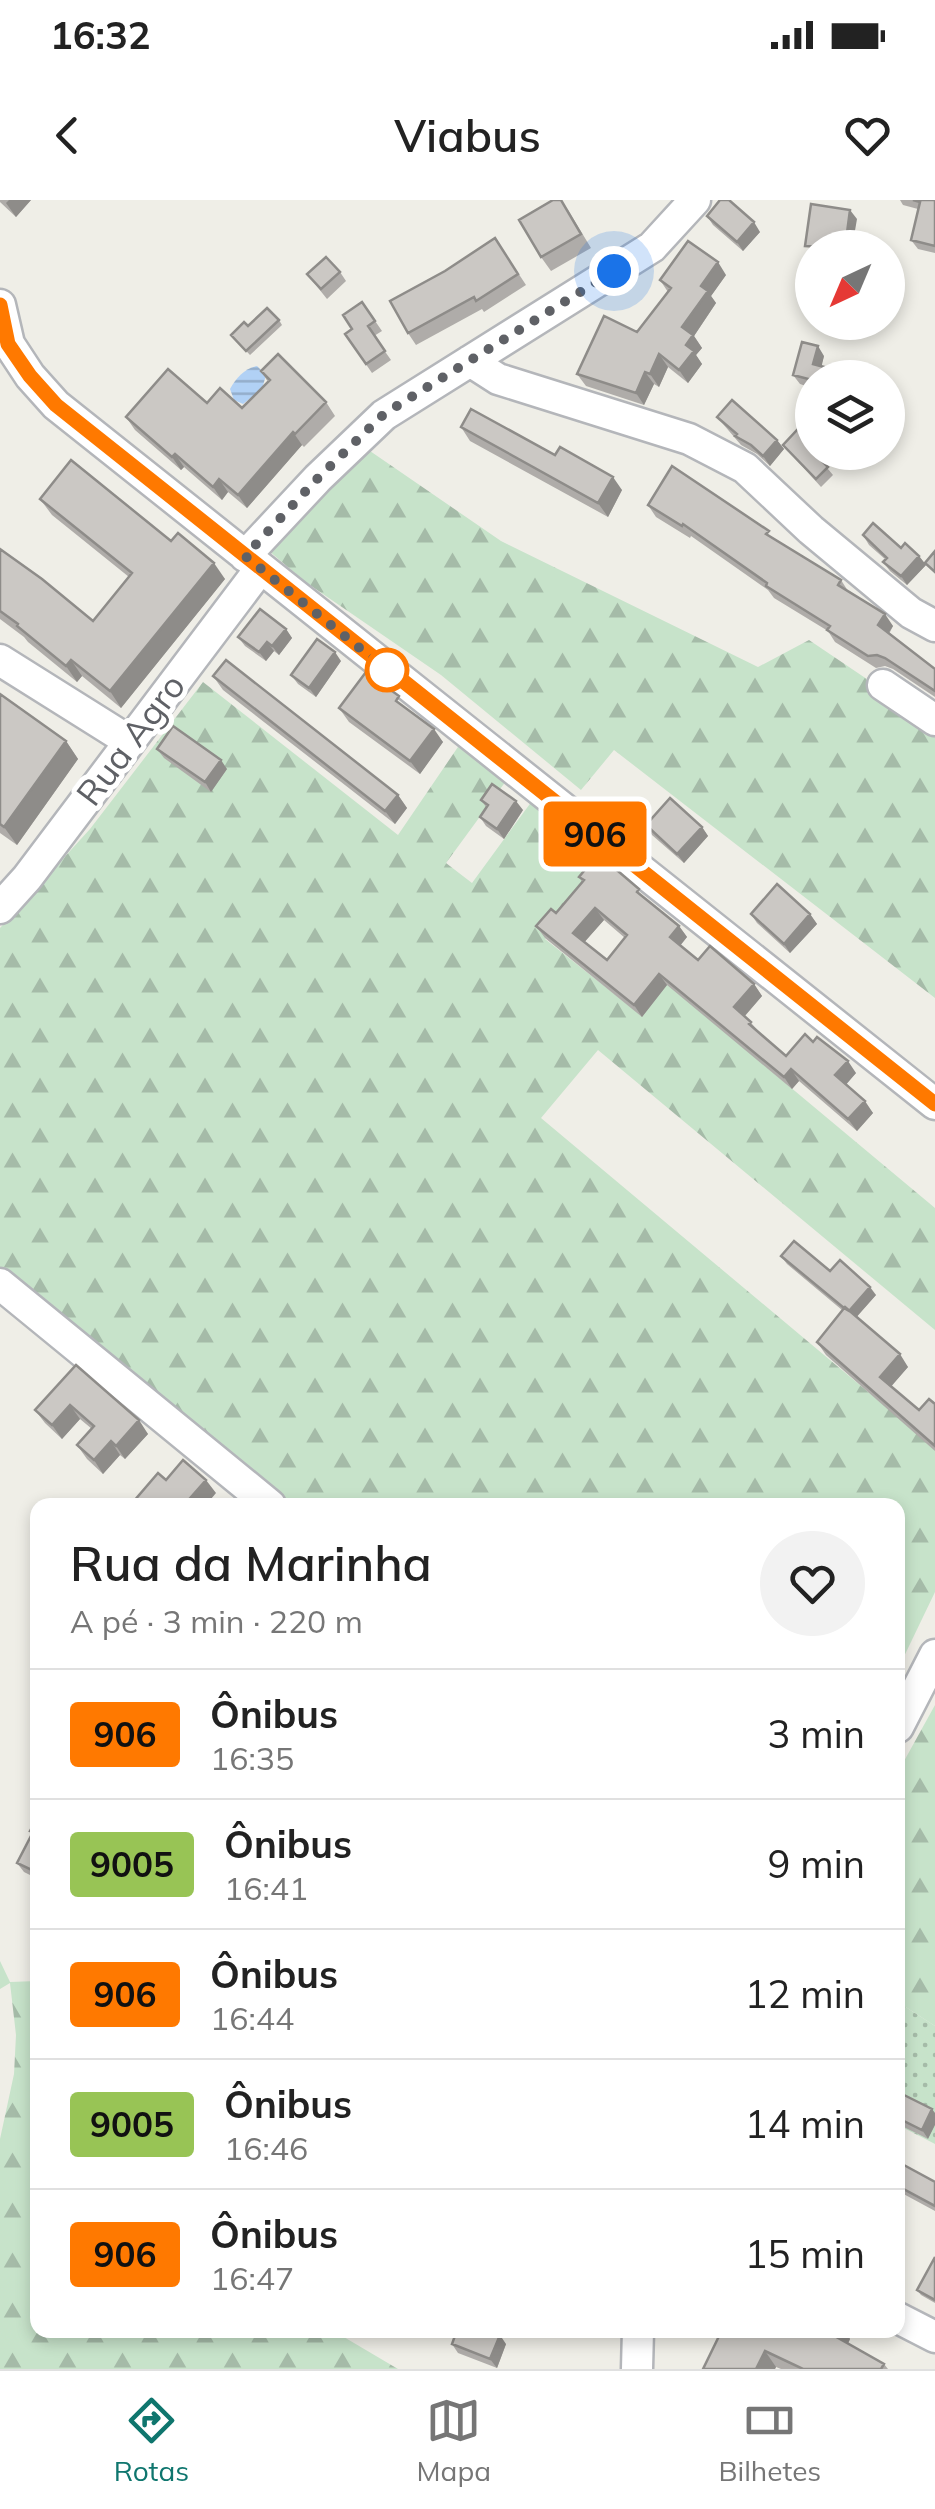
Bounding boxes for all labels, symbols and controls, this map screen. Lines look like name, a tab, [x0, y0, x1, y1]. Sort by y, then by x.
text: 16:32	[50, 11, 151, 59]
text: Viabus	[394, 107, 541, 163]
icon: back	[40, 108, 95, 163]
icon: heart	[840, 108, 895, 163]
north arrow	[795, 230, 905, 340]
map controls	[795, 230, 905, 470]
your location	[589, 246, 639, 296]
button: layers	[795, 360, 905, 470]
unlabelled marker	[366, 649, 408, 691]
street label: Rua Agro	[66, 665, 194, 814]
line badge: 906	[538, 802, 652, 866]
text: 906	[563, 812, 627, 856]
button: heart	[760, 1531, 865, 1636]
text: Rua da Marinha	[70, 1533, 432, 1593]
text: A pé · 3 min · 220 m	[70, 1601, 363, 1641]
text: Ônibus	[210, 1690, 338, 1738]
text: 3 min	[768, 1710, 865, 1758]
text: 906	[93, 1712, 157, 1756]
text: 16:35	[210, 1738, 294, 1778]
text: Ônibus	[224, 1820, 352, 1868]
text: 9 min	[768, 1840, 865, 1888]
text: 9005	[90, 1842, 174, 1886]
text: 16:41	[224, 1868, 308, 1908]
text: Ônibus	[210, 1950, 338, 1998]
text: 12 min	[745, 1970, 865, 2018]
text: 906	[93, 1972, 157, 2016]
text: 16:44	[210, 1998, 294, 2038]
text: Ônibus	[224, 2080, 352, 2128]
text: 14 min	[745, 2100, 865, 2148]
text: 9005	[90, 2102, 174, 2146]
text: 16:46	[224, 2128, 308, 2168]
text: Ônibus	[210, 2210, 338, 2258]
text: 15 min	[745, 2230, 865, 2278]
text: 906	[93, 2232, 157, 2276]
text: 16:47	[210, 2258, 294, 2298]
tab: Rotas	[114, 2393, 189, 2488]
tab: Mapa	[417, 2393, 491, 2488]
tab: Bilhetes	[718, 2393, 821, 2488]

